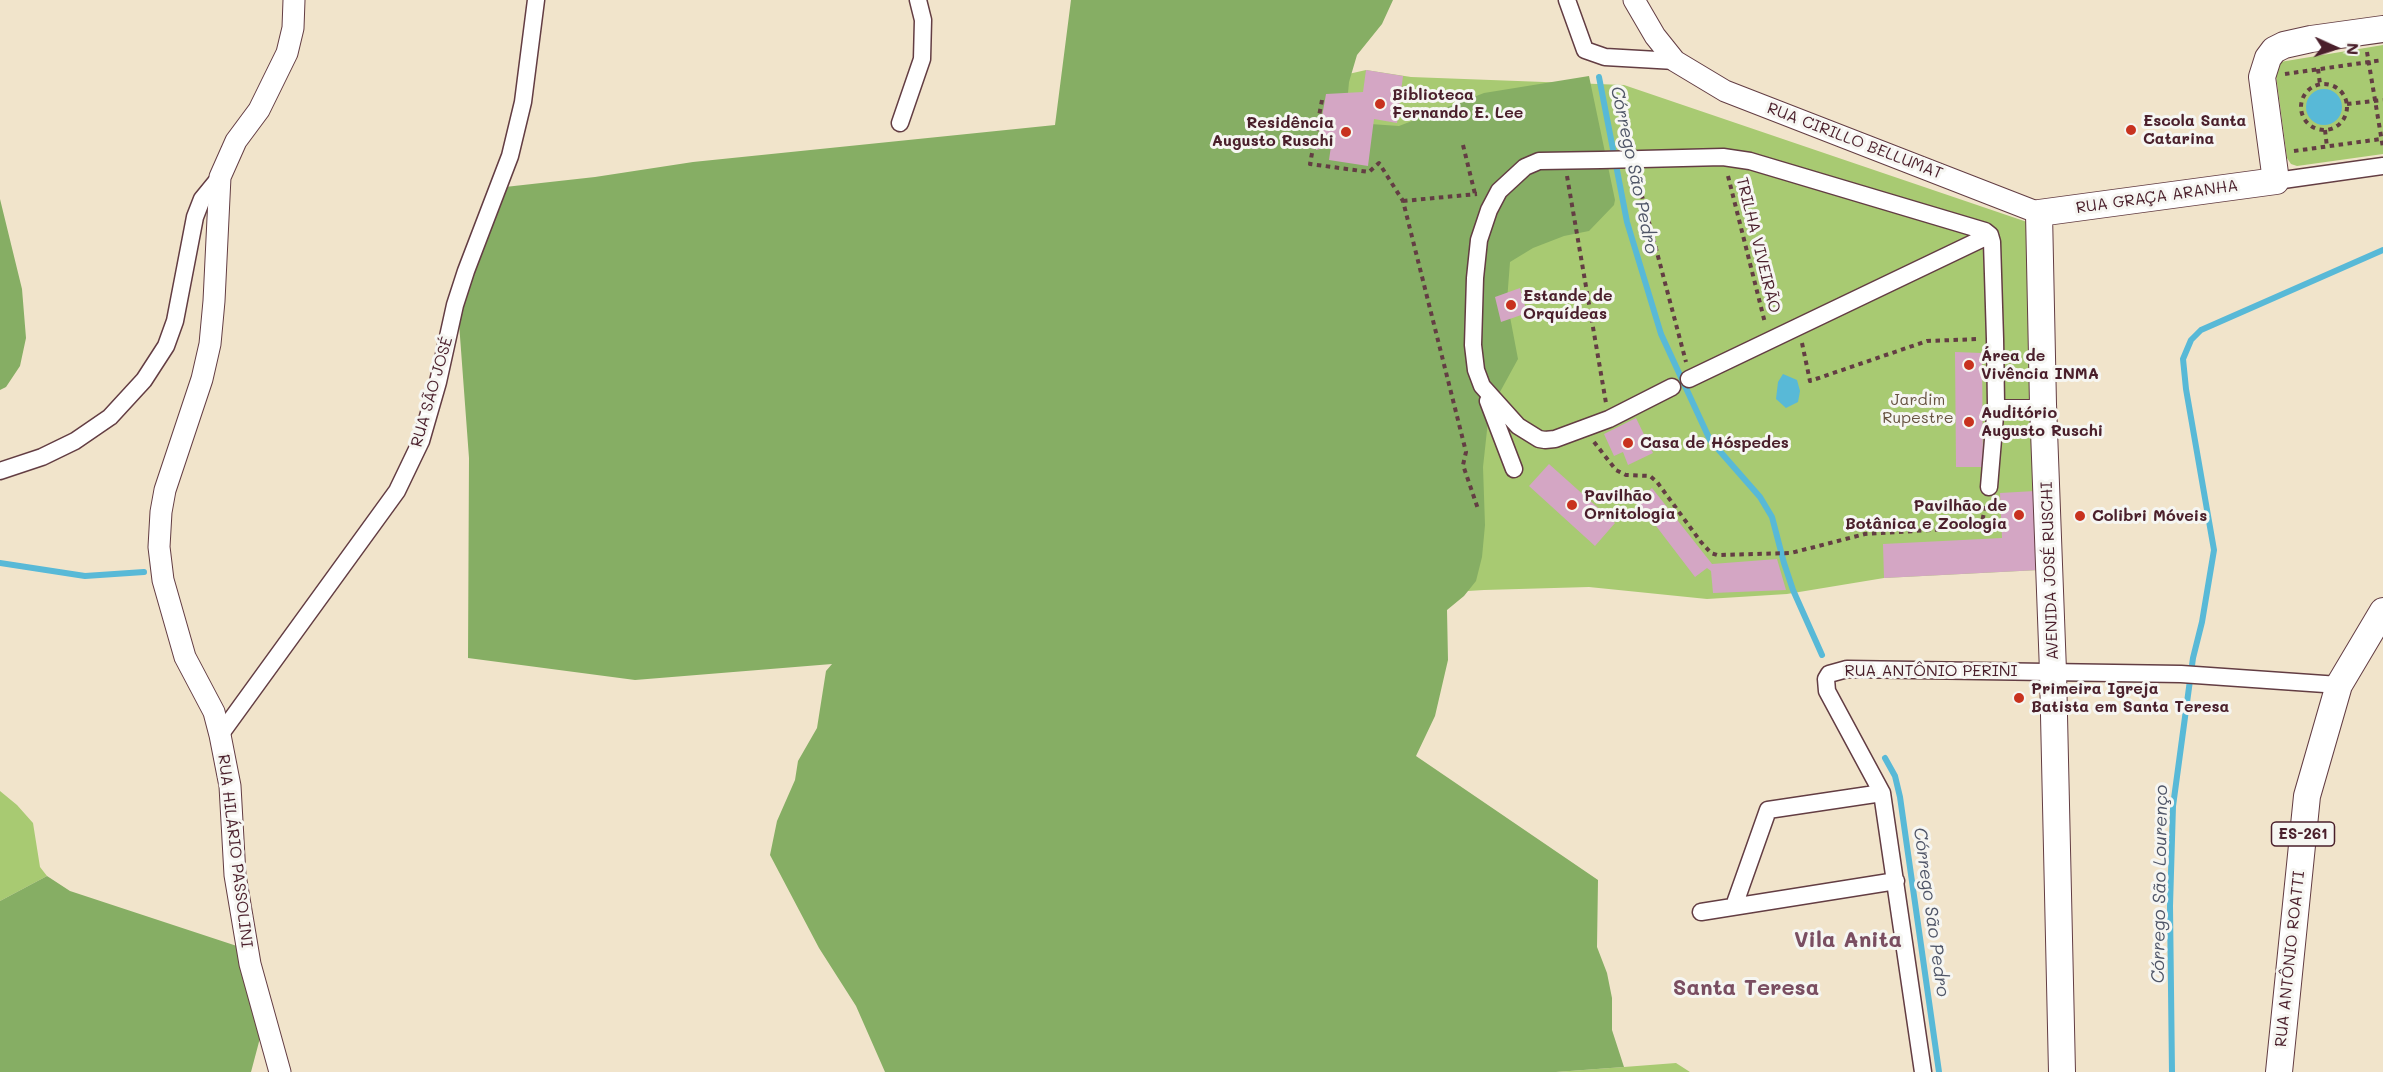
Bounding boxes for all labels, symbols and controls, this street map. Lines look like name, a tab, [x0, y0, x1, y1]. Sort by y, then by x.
north arrow	[2305, 18, 2365, 78]
text: N	[2343, 42, 2364, 56]
water label: Córrego São Pedro	[1606, 84, 1662, 256]
place label: Biblioteca Fernando E. Lee	[1392, 85, 1523, 123]
marker: Biblioteca Fernando E. Lee	[1373, 97, 1387, 111]
street label: RUA CIRILLO BELLUMAT	[1764, 99, 1946, 183]
place label: Escola Santa Catarina	[2143, 111, 2246, 149]
place label: Residência Augusto Ruschi	[1212, 113, 1334, 151]
marker: Escola Santa Catarina	[2124, 123, 2138, 137]
marker: Residência Augusto Ruschi	[1339, 125, 1353, 139]
street label: TRILHA VIVEIRÃO	[1732, 175, 1784, 315]
street label: RUA GRAÇA ARANHA	[2075, 176, 2239, 218]
place label: Estande de Orquídeas	[1523, 286, 1613, 324]
marker: Estande de Orquídeas	[1504, 298, 1518, 312]
street label: RUA SÃO JOSÉ	[407, 335, 457, 449]
place label: Área de Vivência INMA	[1981, 346, 2099, 384]
marker: Área de Vivência INMA	[1962, 358, 1976, 372]
park label: Jardim Rupestre	[1882, 390, 1954, 428]
place label: Auditório Augusto Ruschi	[1981, 403, 2103, 441]
marker: Auditório Augusto Ruschi	[1962, 415, 1976, 429]
place label: Casa de Hóspedes	[1640, 433, 1789, 453]
marker: Casa de Hóspedes	[1621, 436, 1635, 450]
street label: AVENIDA JOSÉ RUSCHI	[2037, 481, 2063, 661]
place label: Pavilhão Ornitologia	[1584, 486, 1676, 524]
place label: Pavilhão de Botânica e Zoologia	[1845, 496, 2007, 534]
marker: Pavilhão Ornitologia	[1565, 498, 1579, 512]
place label: Colibri Móveis	[2092, 506, 2207, 526]
marker: Pavilhão de Botânica e Zoologia	[2012, 508, 2026, 522]
marker: Colibri Móveis	[2073, 509, 2087, 523]
street label: RUA ANTÔNIO PERINI	[1844, 661, 2018, 681]
place label: Primeira Igreja Batista em Santa Teresa	[2031, 679, 2229, 717]
marker: Primeira Igreja Batista em Santa Teresa	[2012, 691, 2026, 705]
street label: RUA HILÁRIO PASSOLINI	[214, 753, 256, 949]
water label: Córrego São Lourenço	[2147, 784, 2173, 984]
road number: ES-261	[2272, 822, 2334, 846]
water label: Córrego São Pedro	[1908, 826, 1954, 998]
street label: RUA ANTÔNIO ROATTI	[2271, 870, 2309, 1048]
district label: Vila Anita	[1794, 927, 1902, 953]
district label: Santa Teresa	[1673, 975, 1819, 1001]

